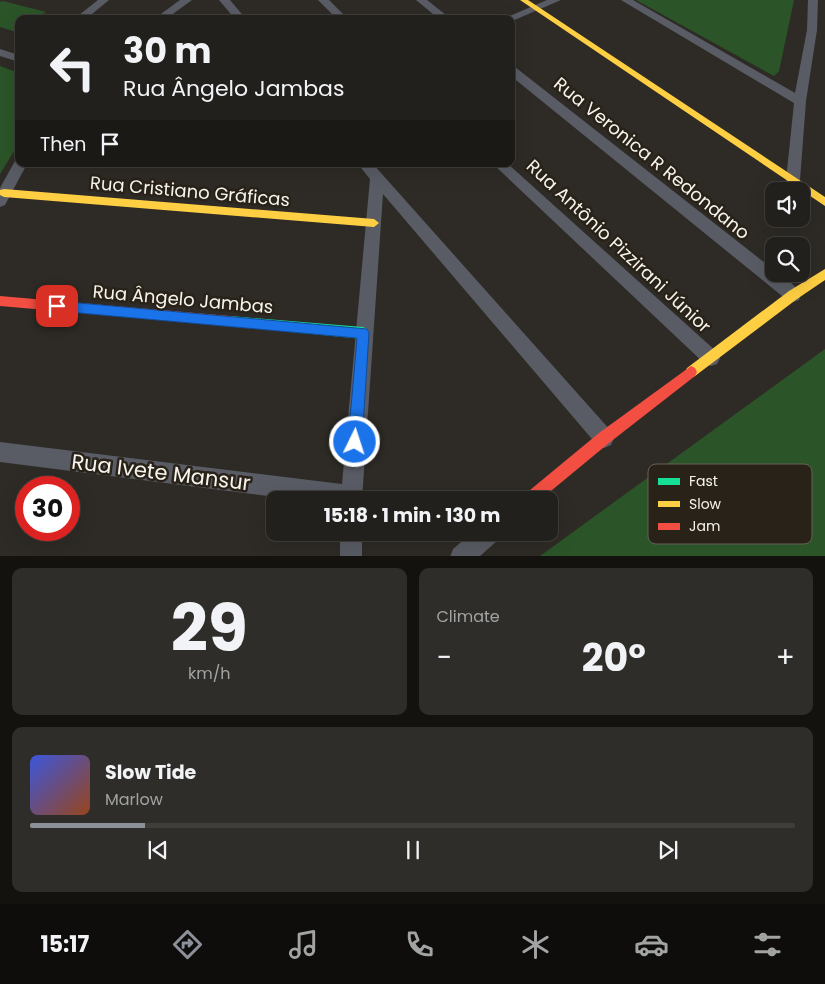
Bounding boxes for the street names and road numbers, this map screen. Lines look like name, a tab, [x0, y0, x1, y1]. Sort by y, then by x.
street label: Rua Veronica R Redondano	[549, 71, 755, 245]
street label: Rua Antônio Pizzirani Júnior	[521, 154, 717, 339]
street label: Rua Cristiano Gráficas	[89, 170, 291, 212]
street label: Rua Ângelo Jambas	[92, 279, 274, 319]
street label: Rua Ivete Mansur	[70, 447, 252, 497]

